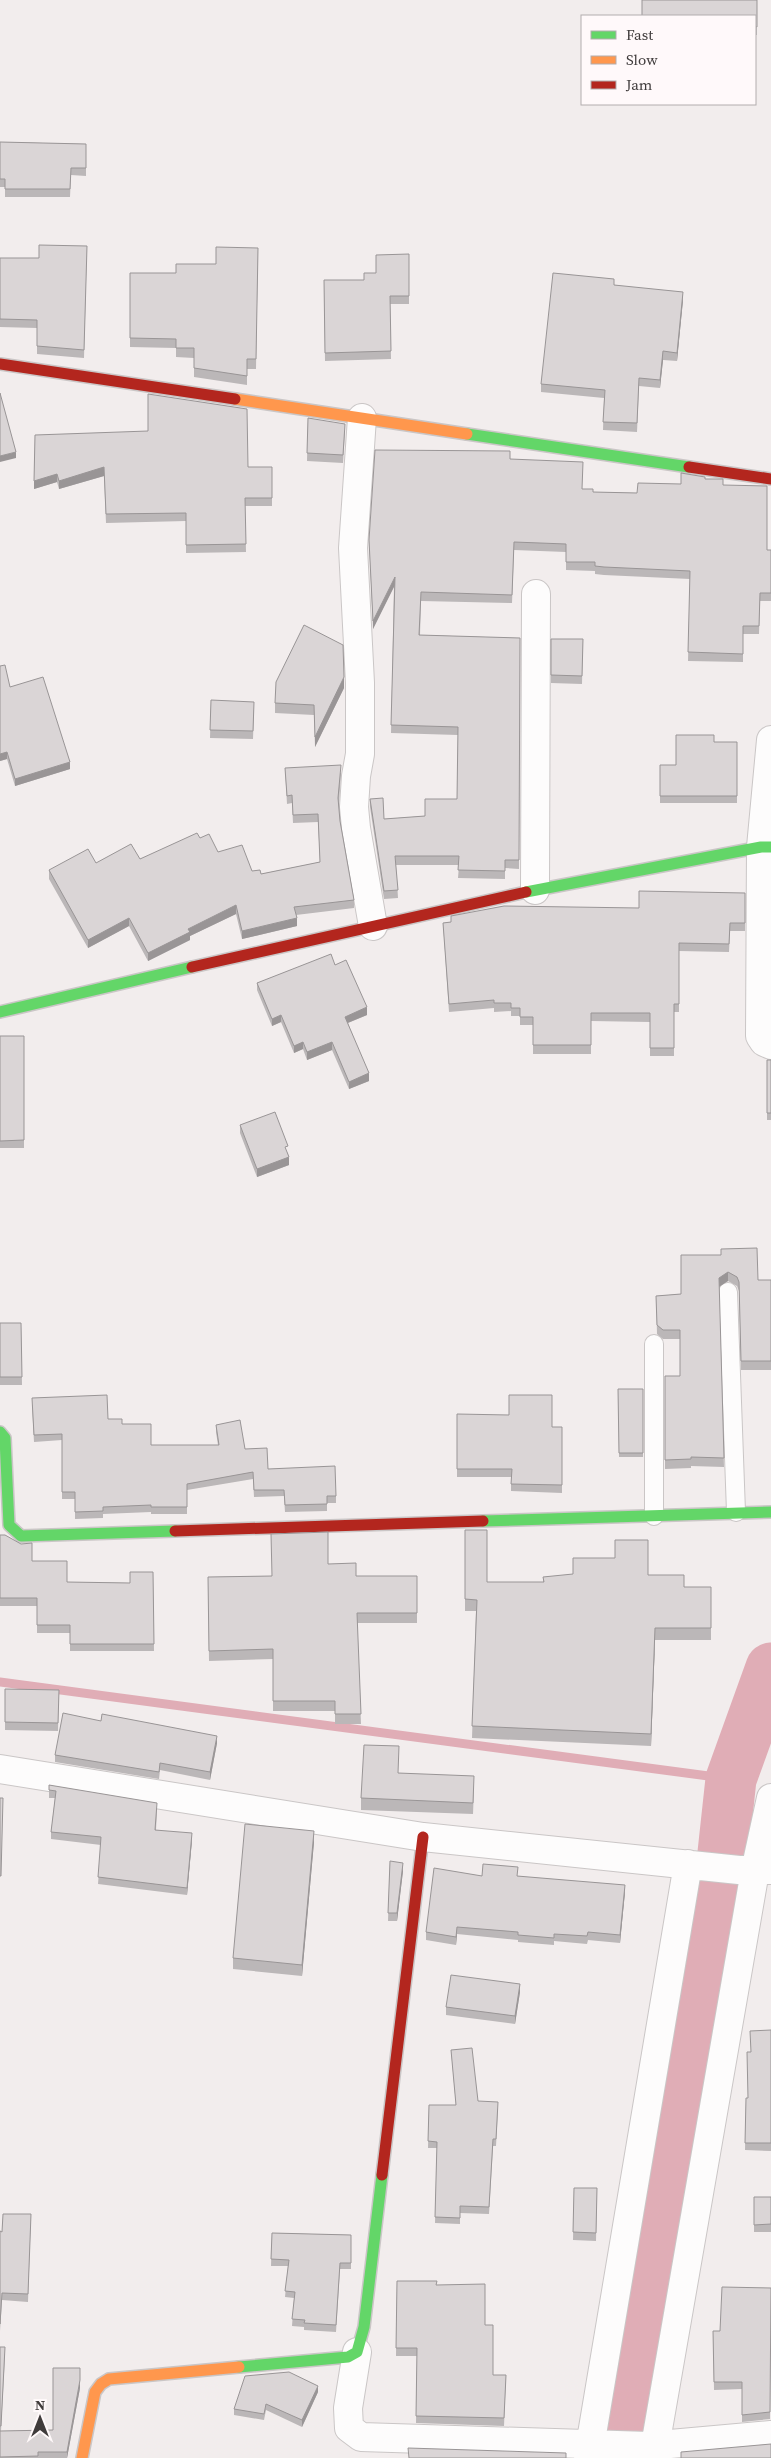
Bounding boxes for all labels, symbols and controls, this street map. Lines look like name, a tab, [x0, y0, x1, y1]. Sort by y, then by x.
legend	[581, 15, 756, 105]
text: Fast	[626, 24, 653, 45]
text: Slow	[626, 49, 658, 70]
text: Jam	[625, 74, 653, 95]
north arrow	[15, 2393, 65, 2443]
text: N	[35, 2395, 45, 2415]

